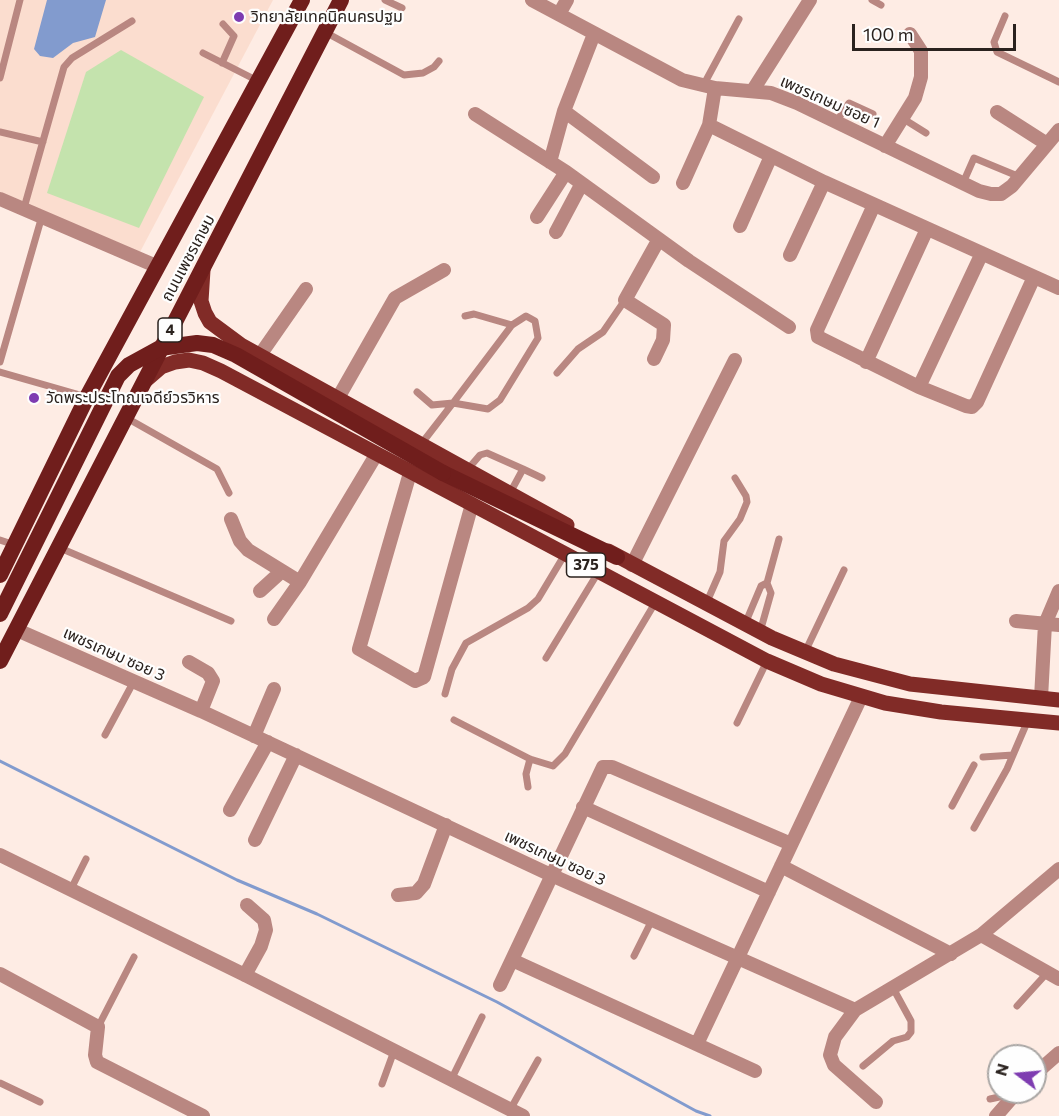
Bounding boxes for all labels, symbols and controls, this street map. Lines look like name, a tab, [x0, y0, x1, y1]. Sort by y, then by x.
place label: วิทยาลัยเทคนิคนครปฐม	[251, 7, 403, 27]
marker: วิทยาลัยเทคนิคนครปฐม	[232, 10, 246, 24]
scale bar	[855, 12, 1018, 50]
text: 100 m	[863, 23, 913, 45]
street label: เพชรเกษม ซอย 1	[777, 71, 883, 133]
street label: ถนนเพชรเกษม	[157, 211, 219, 305]
road number: 4	[158, 318, 182, 342]
place label: วัดพระประโทณเจดีย์วรวิหาร	[46, 388, 220, 408]
marker: วัดพระประโทณเจดีย์วรวิหาร	[27, 391, 41, 405]
road number: 375	[566, 553, 606, 577]
street label: เพชรเกษม ซอย 3	[60, 623, 168, 685]
street label: เพชรเกษม ซอย 3	[501, 826, 609, 890]
north arrow	[987, 1044, 1047, 1104]
text: N	[990, 1061, 1012, 1078]

